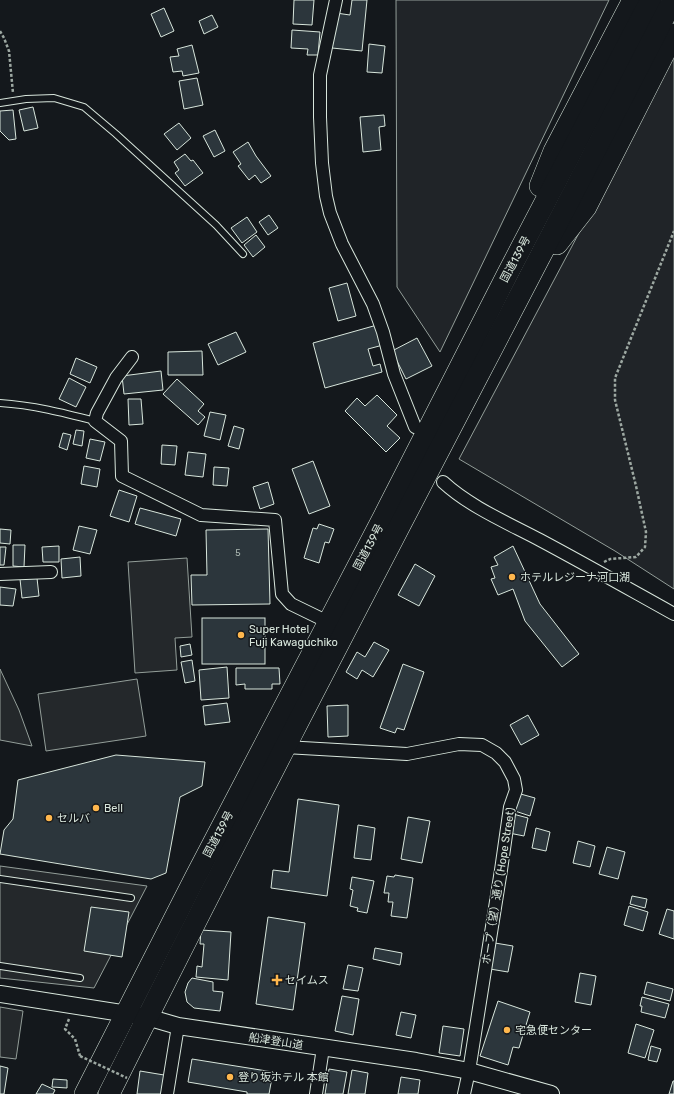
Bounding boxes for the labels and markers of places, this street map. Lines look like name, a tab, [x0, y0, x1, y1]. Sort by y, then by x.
place label: ホテルレジーナ河口湖	[520, 571, 630, 584]
marker: ホテルレジーナ河口湖	[507, 572, 517, 582]
place label: Super Hotel Fuji Kawaguchiko	[249, 623, 338, 649]
marker: Super Hotel Fuji Kawaguchiko	[236, 630, 246, 640]
place label: Bell	[104, 802, 123, 815]
marker: Bell	[91, 803, 101, 813]
place label: セルバ	[57, 812, 90, 825]
marker: セルバ	[44, 813, 54, 823]
place label: セイムス	[285, 974, 329, 987]
marker: セイムス	[272, 975, 282, 985]
place label: 宅急便センター	[515, 1024, 592, 1037]
marker: 宅急便センター	[502, 1025, 512, 1035]
place label: 登り坂ホテル 本館	[238, 1071, 329, 1084]
marker: 登り坂ホテル 本館	[225, 1072, 235, 1082]

